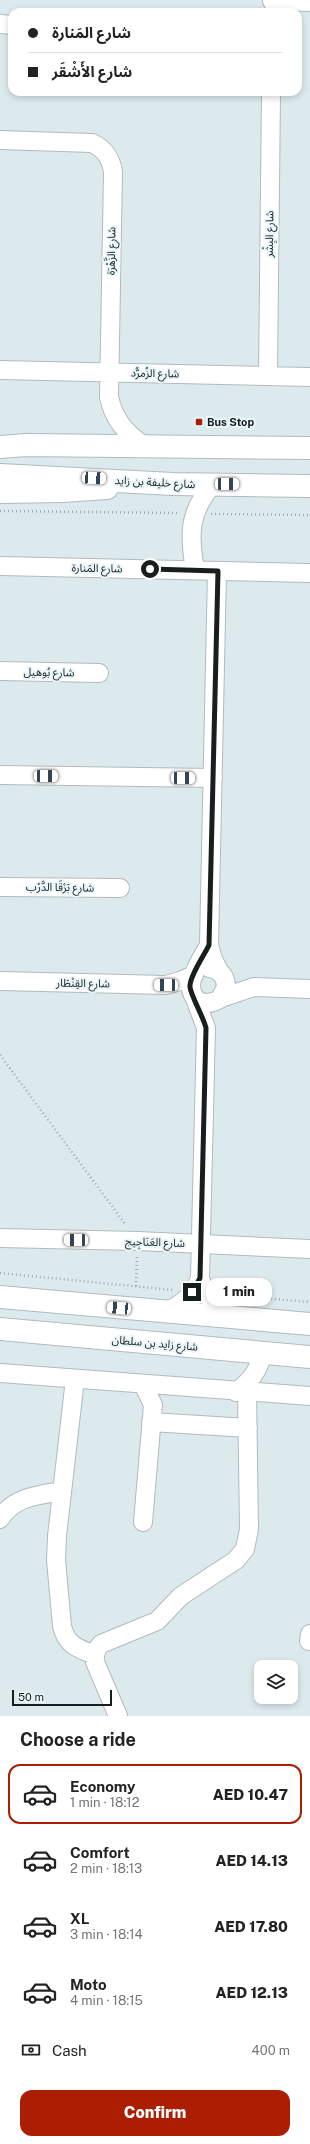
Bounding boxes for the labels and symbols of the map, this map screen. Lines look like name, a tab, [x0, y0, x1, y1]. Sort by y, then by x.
street label: شارع البِشْر	[261, 210, 278, 259]
street label: شارع الزَّهْرَة	[103, 226, 119, 275]
street label: شارع الزُمرُّد	[131, 367, 180, 381]
place label: Bus Stop	[207, 416, 254, 428]
marker: Bus Stop	[194, 417, 204, 427]
car	[82, 471, 106, 485]
street label: شارع خليفة بن زايد	[114, 474, 196, 492]
car	[215, 478, 239, 490]
route start	[141, 560, 159, 578]
street label: شارع المَنارة	[71, 562, 123, 576]
street label: شارع بُوهيل	[24, 666, 75, 680]
car	[34, 770, 58, 782]
car	[171, 772, 195, 784]
street label: شارع بَرْقَا الدَّرْب	[26, 880, 95, 896]
street label: شارع القِنْطَار	[55, 976, 110, 991]
car	[154, 979, 178, 991]
car	[64, 1234, 88, 1246]
street label: شارع العَنَاجِيج	[125, 1235, 186, 1251]
callout: 1 min	[206, 1278, 272, 1306]
route end	[183, 1283, 201, 1301]
car	[107, 1301, 131, 1315]
street label: شارع زايد بن سلطان	[111, 1333, 199, 1355]
scale bar	[12, 1688, 112, 1707]

